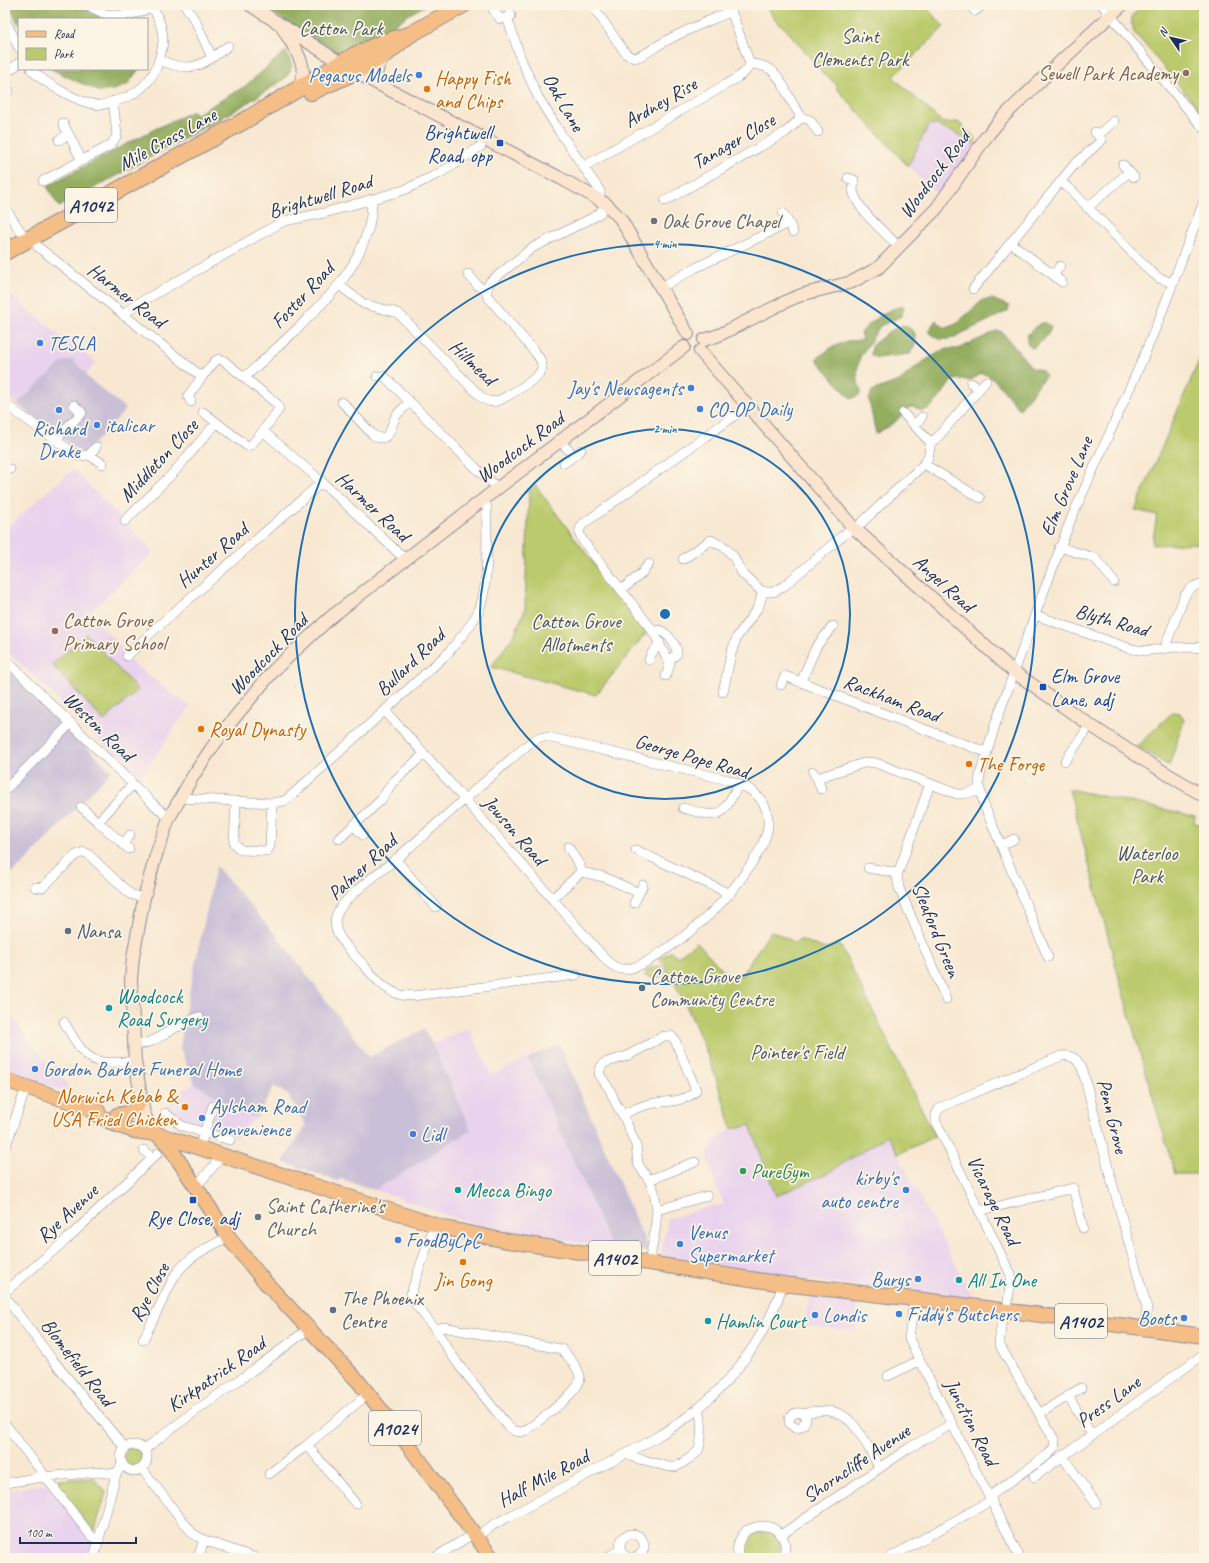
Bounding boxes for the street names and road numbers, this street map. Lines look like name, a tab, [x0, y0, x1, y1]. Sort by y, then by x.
street label: Oak Lane	[537, 69, 591, 137]
street label: Ardney Rise	[619, 71, 702, 133]
street label: Mile Cross Lane	[114, 102, 222, 177]
street label: Tanager Close	[687, 107, 781, 175]
street label: Woodcock Road	[893, 123, 977, 223]
street label: Brightwell Road	[265, 168, 378, 224]
road number: A1042	[65, 188, 117, 222]
street label: Foster Road	[265, 255, 342, 334]
street label: Harmer Road	[83, 257, 173, 336]
street label: Hillmead	[444, 334, 504, 393]
street label: Woodcock Road	[471, 404, 572, 489]
street label: Middleton Close	[114, 412, 204, 507]
street label: Elm Grove Lane	[1034, 431, 1099, 540]
street label: Harmer Road	[330, 466, 417, 549]
street label: Hunter Road	[171, 515, 256, 593]
street label: Angel Road	[908, 549, 982, 620]
street label: Blyth Road	[1073, 598, 1154, 644]
street label: Woodcock Road	[223, 606, 315, 700]
street label: Bullard Road	[370, 621, 453, 702]
street label: Rackham Road	[840, 669, 946, 729]
street label: Weston Road	[58, 686, 142, 769]
street label: George Pope Road	[632, 728, 755, 786]
street label: Jewson Road	[477, 789, 554, 873]
street label: Palmer Road	[323, 827, 404, 906]
street label: Sleaford Green	[906, 879, 967, 982]
street label: Penn Grove	[1091, 1076, 1134, 1157]
street label: Vicarage Road	[961, 1152, 1027, 1252]
street label: Rye Avenue	[31, 1178, 105, 1248]
road number: A1402	[589, 1241, 641, 1275]
street label: Rye Close	[124, 1257, 176, 1326]
road number: A1402	[1055, 1304, 1107, 1338]
street label: Blomefield Road	[35, 1313, 122, 1414]
street label: Kirkpatrick Road	[162, 1329, 273, 1418]
street label: Press Lane	[1071, 1369, 1147, 1433]
street label: Junction Road	[939, 1374, 1005, 1473]
road number: A1024	[369, 1411, 421, 1445]
street label: Shorncliffe Avenue	[798, 1417, 916, 1509]
street label: Half Mile Road	[493, 1443, 596, 1513]

